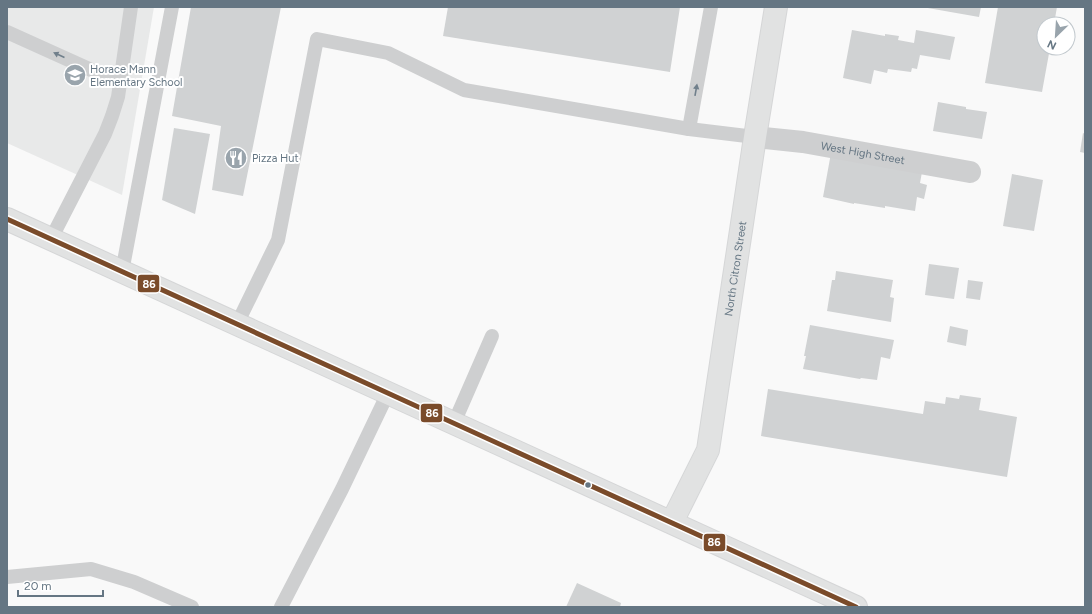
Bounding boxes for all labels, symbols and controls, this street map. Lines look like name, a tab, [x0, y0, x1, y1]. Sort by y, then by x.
north arrow	[1036, 16, 1076, 56]
text: N	[1045, 37, 1059, 52]
one-way arrow	[53, 52, 64, 58]
school or university icon: Horace Mann Elementary School	[62, 62, 88, 88]
place label: Horace Mann Elementary School	[90, 63, 182, 89]
one-way arrow	[693, 84, 699, 96]
street label: West High Street	[820, 139, 906, 167]
restaurant icon: Pizza Hut	[223, 145, 249, 171]
place label: Pizza Hut	[252, 152, 299, 165]
street label: North Citron Street	[722, 220, 749, 317]
line badge: 86	[137, 274, 160, 293]
text: 86	[142, 278, 156, 291]
line badge: 86	[420, 403, 443, 423]
text: 86	[425, 407, 439, 420]
unlabelled marker	[583, 480, 593, 490]
line badge: 86	[703, 533, 726, 552]
text: 86	[707, 536, 721, 549]
scale bar	[18, 572, 103, 598]
text: 20 m	[24, 579, 52, 593]

